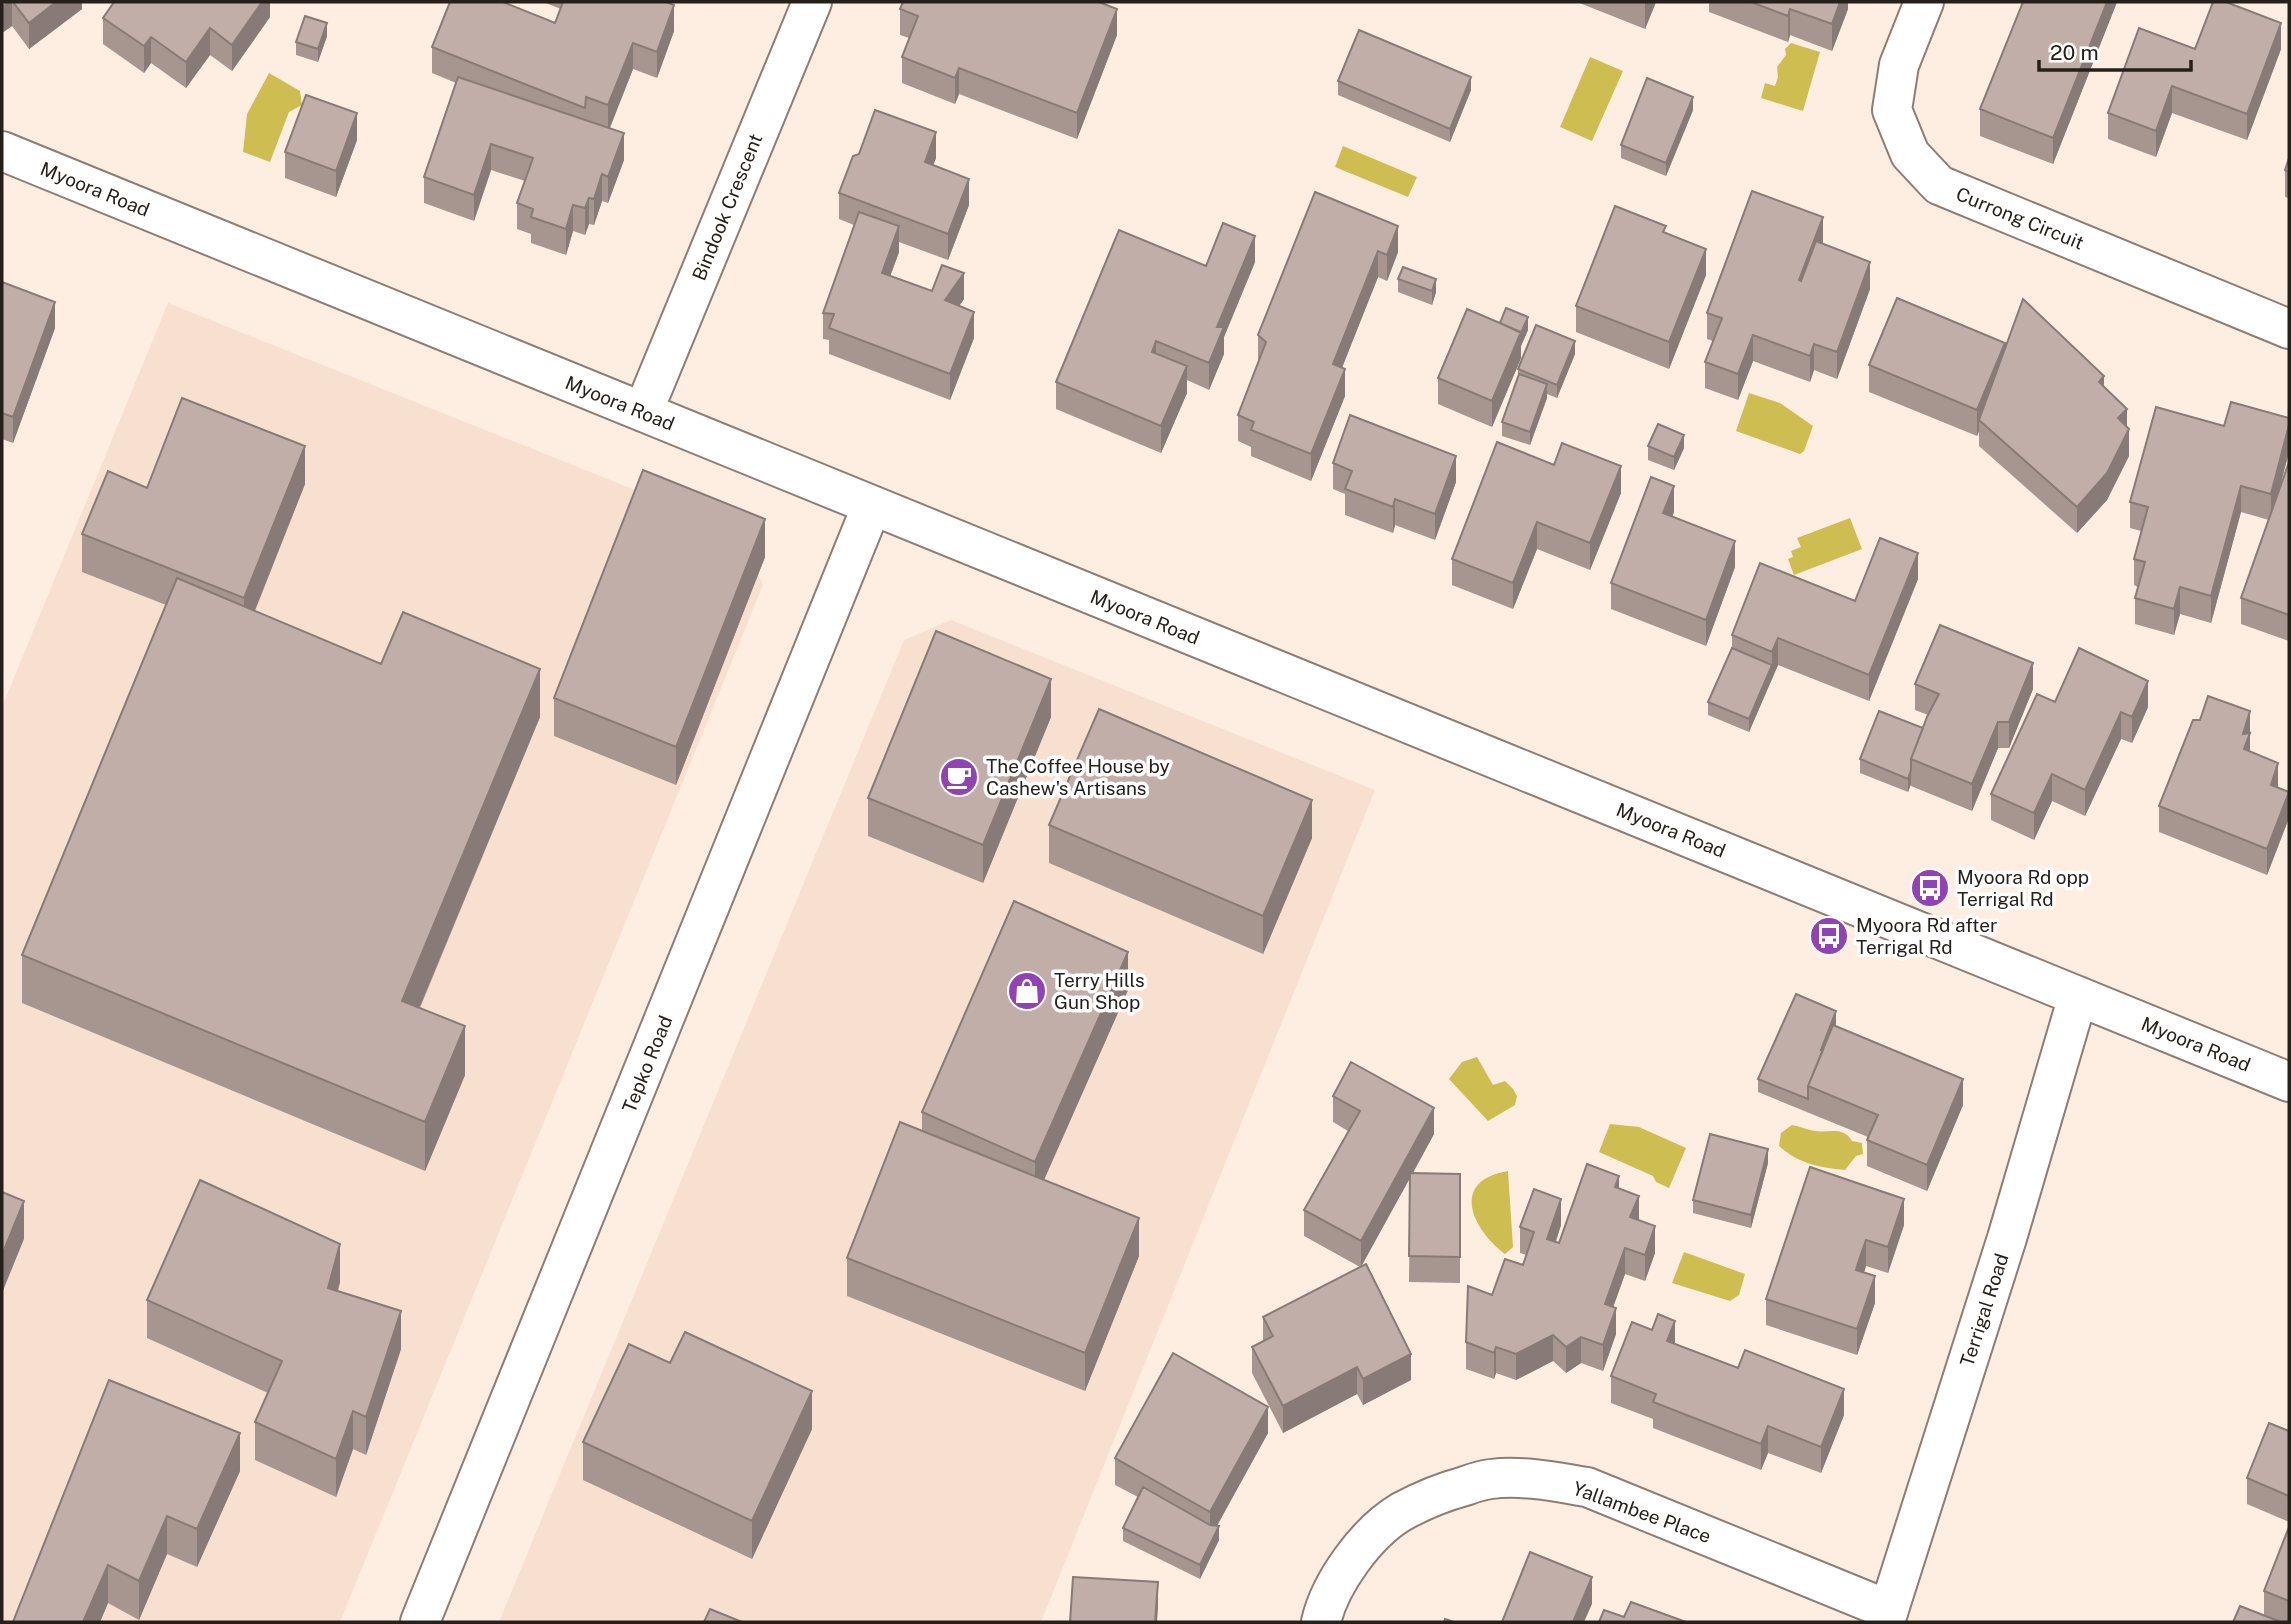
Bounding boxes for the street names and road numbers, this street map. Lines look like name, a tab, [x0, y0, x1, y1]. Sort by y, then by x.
street label: Bindook Crescent	[688, 130, 766, 284]
street label: Myoora Road	[37, 157, 153, 221]
street label: Currong Circuit	[1953, 182, 2087, 254]
street label: Myoora Road	[562, 371, 678, 435]
street label: Myoora Road	[1087, 585, 1203, 649]
street label: Myoora Road	[1613, 798, 1729, 862]
street label: Tepko Road	[618, 1012, 676, 1116]
street label: Myoora Road	[2138, 1012, 2254, 1076]
street label: Terrigal Road	[1955, 1251, 2013, 1369]
street label: Yallambee Place	[1570, 1477, 1714, 1547]

